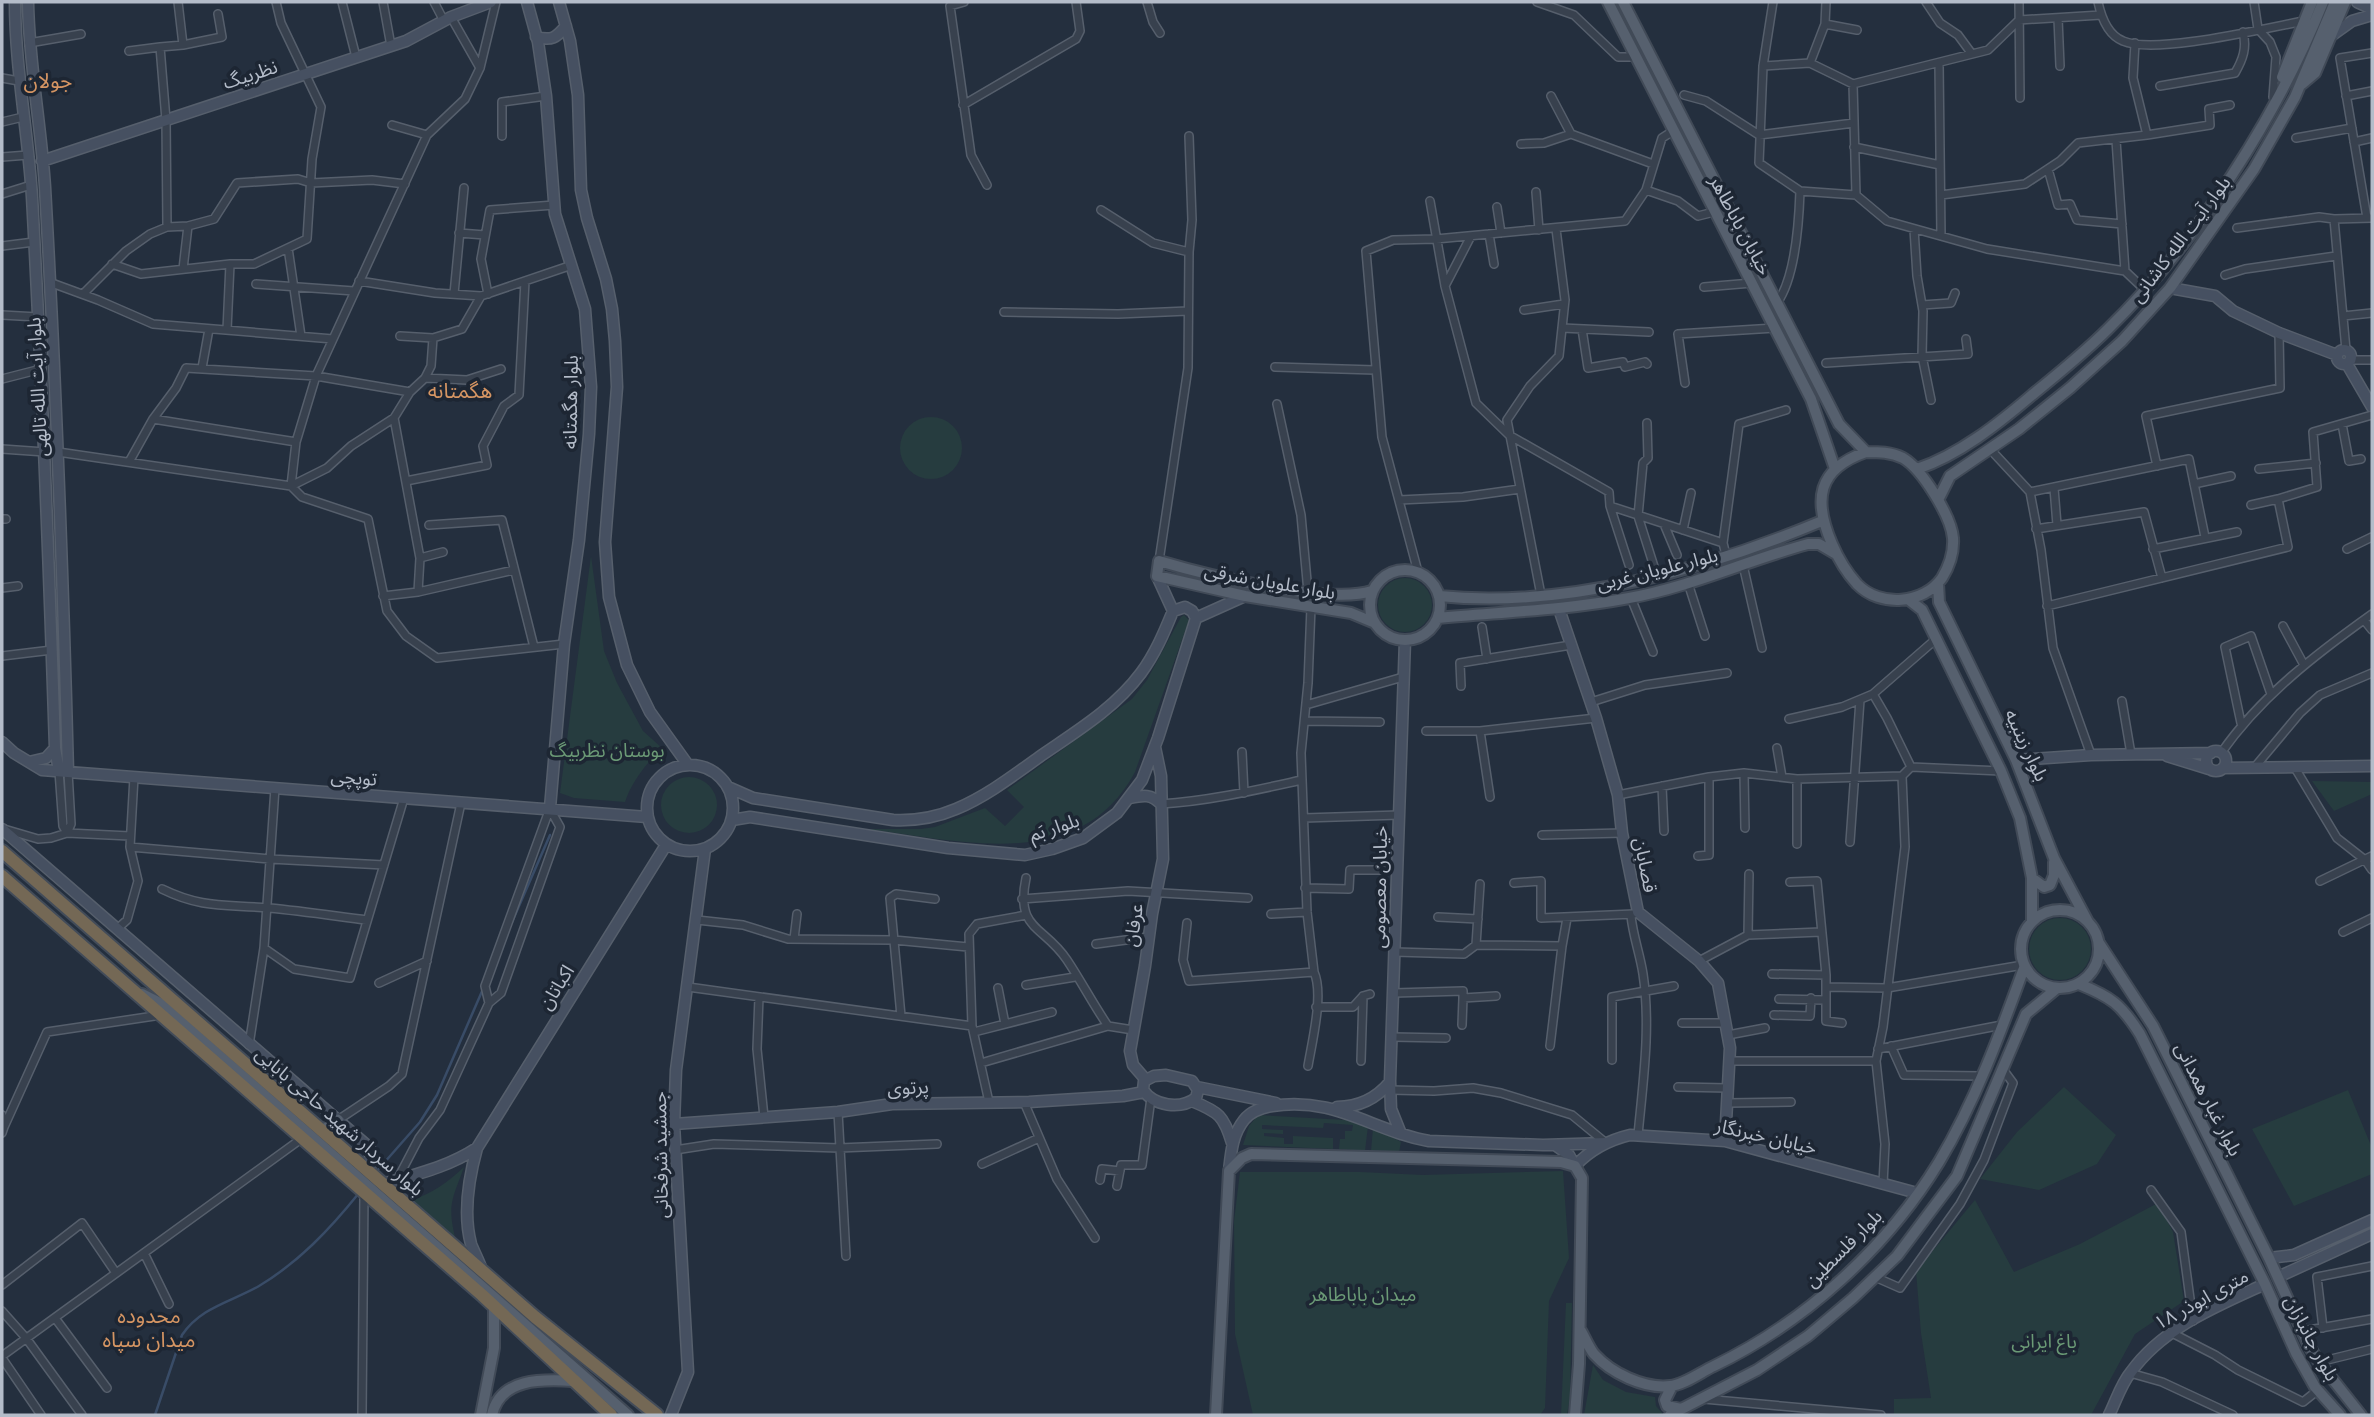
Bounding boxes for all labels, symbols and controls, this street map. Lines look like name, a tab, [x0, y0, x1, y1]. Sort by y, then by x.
street label: نظربیگ	[220, 55, 280, 94]
district label: جولان	[24, 69, 72, 93]
street label: خیابان باباطاهر	[1704, 170, 1777, 279]
street label: بلوار آیت الله کاشانی	[2125, 171, 2235, 307]
street label: بلوار آیت الله تالهی	[22, 317, 53, 457]
street label: بلوار هگمتانه	[558, 355, 583, 449]
district label: هگمتانه	[428, 379, 492, 403]
street label: بلوار علویان غربی	[1594, 543, 1720, 596]
street label: بلوار علویان شرقی	[1203, 559, 1337, 604]
street label: بلوار زینبیه	[2000, 705, 2053, 785]
park label: بوستان نظربیگ	[549, 739, 665, 762]
street label: توپچی	[330, 764, 378, 792]
street label: بلوار بَم	[1026, 809, 1083, 849]
street label: خیابان معصومی	[1367, 825, 1392, 949]
street label: قصابان	[1629, 836, 1662, 895]
street label: عرفان	[1119, 902, 1148, 948]
street label: اکباتان	[534, 961, 579, 1014]
street label: بلوار غبار همدانی	[2170, 1039, 2247, 1160]
street label: بلوار سردار شهید حاجی بابایی	[251, 1042, 429, 1201]
street label: پرتوی	[887, 1075, 930, 1101]
street label: جمشید شرفخانی	[648, 1091, 673, 1219]
street label: خیابان خبرنگار	[1712, 1113, 1819, 1159]
street label: بلوار فلسطین	[1800, 1205, 1887, 1292]
street label: ۱۸ متری ابوذر	[2150, 1264, 2252, 1335]
park label: میدان باباطاهر	[1308, 1283, 1417, 1306]
street label: بلوار جانبازان	[2279, 1292, 2344, 1385]
district label: محدوده میدان سپاه	[102, 1304, 196, 1353]
park label: باغ ایرانی	[2011, 1330, 2077, 1355]

